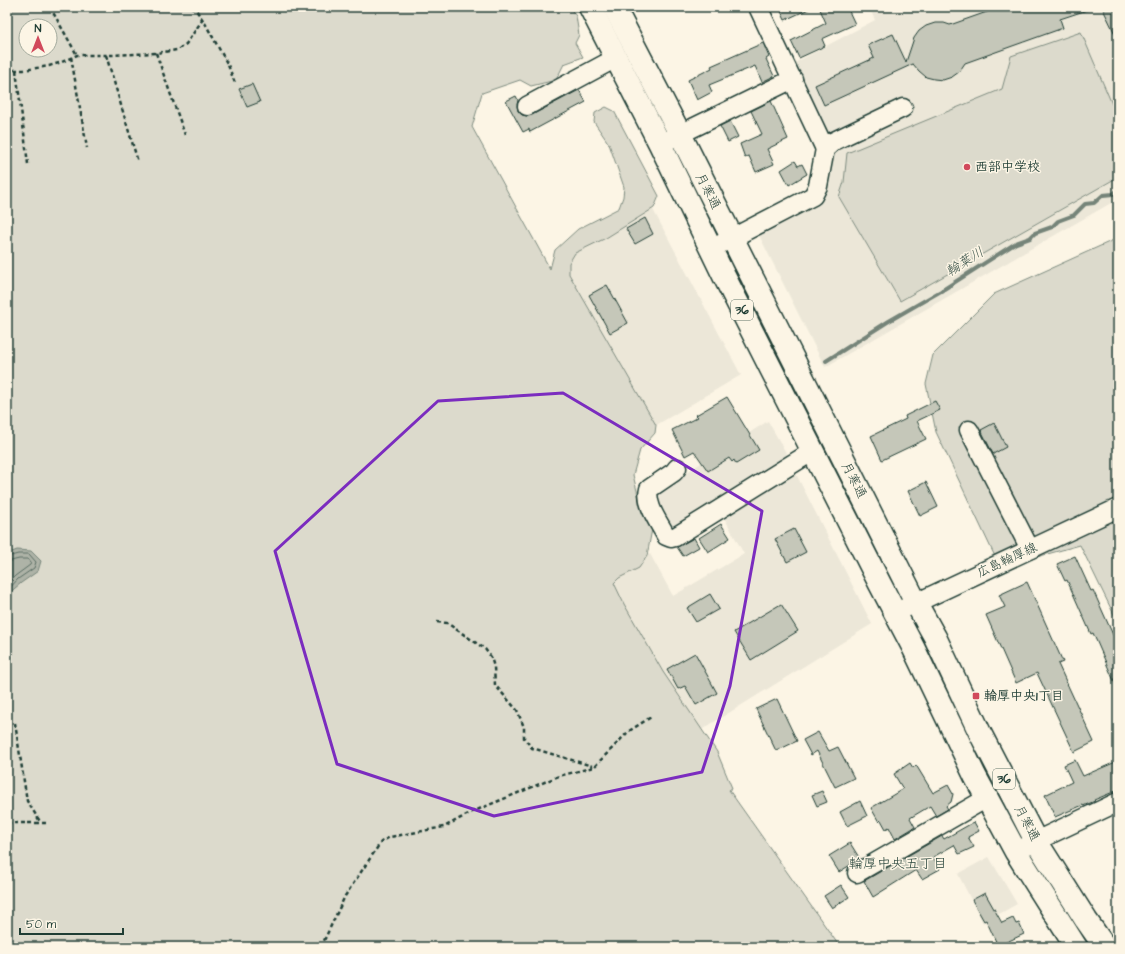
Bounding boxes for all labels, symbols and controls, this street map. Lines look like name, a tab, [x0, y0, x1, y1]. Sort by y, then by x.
north arrow	[18, 18, 58, 58]
text: N	[35, 21, 42, 36]
place label: 西部中学校	[975, 158, 1040, 176]
marker: 西部中学校	[962, 162, 972, 172]
street label: 月寒通	[691, 170, 725, 212]
water label: 輪葉川	[942, 242, 988, 282]
road number: 36	[731, 300, 753, 320]
street label: 月寒通	[837, 459, 871, 501]
street label: 広島輪厚線	[974, 538, 1041, 582]
place label: 輪厚中央1丁目	[984, 687, 1064, 705]
marker: 輪厚中央1丁目	[971, 691, 981, 701]
road number: 36	[993, 769, 1015, 789]
street label: 月寒通	[1010, 802, 1044, 844]
district label: 輪厚中央五丁目	[849, 854, 947, 874]
scale bar	[20, 910, 123, 936]
text: 50 m	[26, 916, 57, 933]

